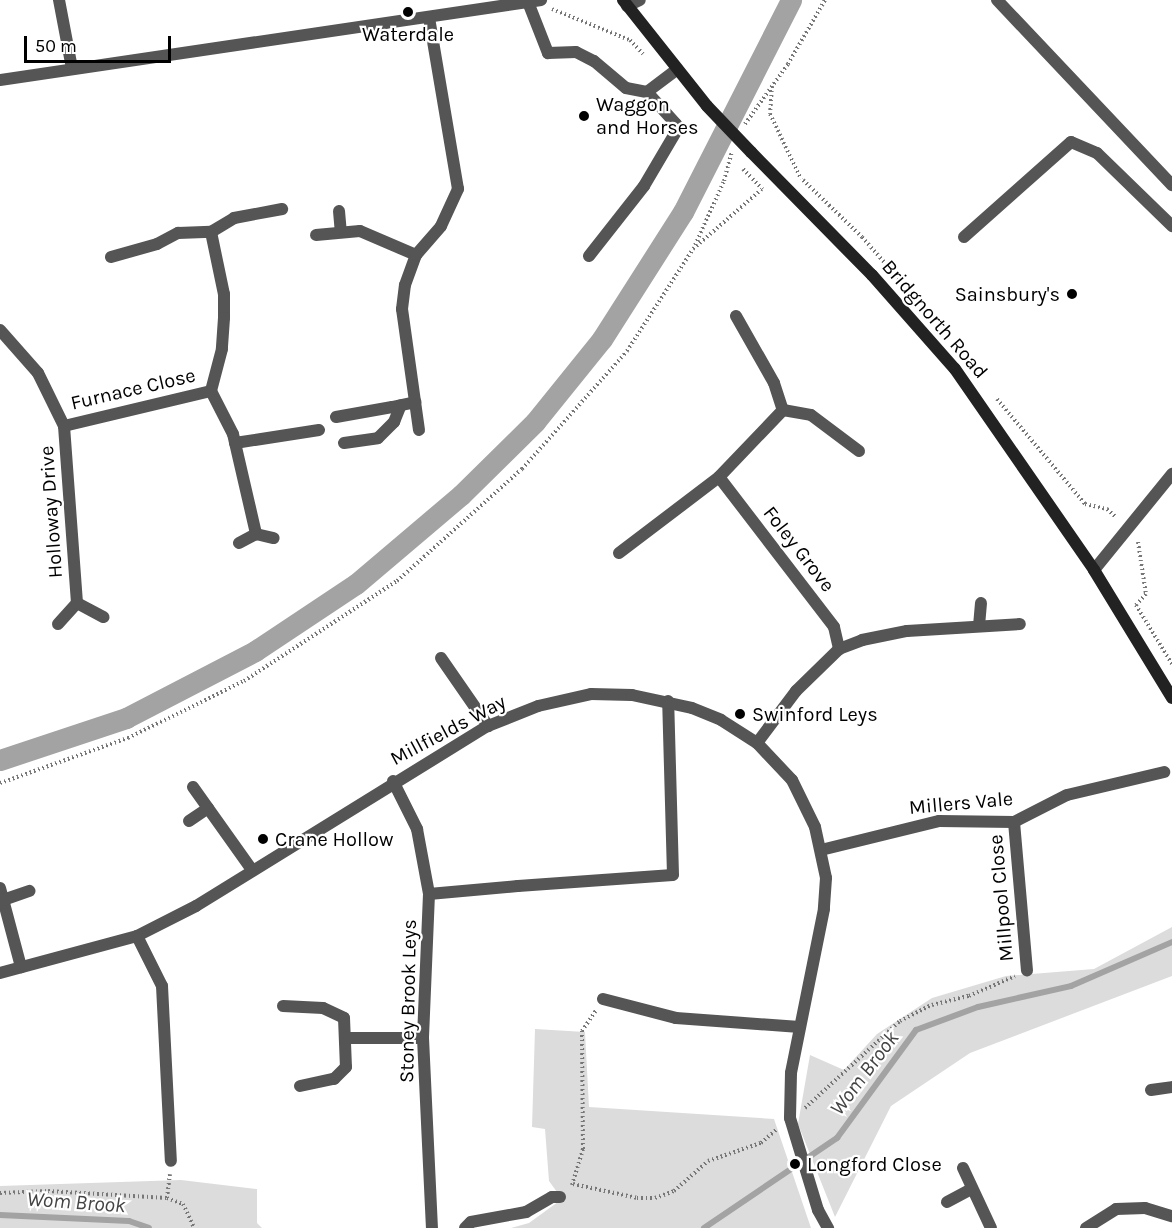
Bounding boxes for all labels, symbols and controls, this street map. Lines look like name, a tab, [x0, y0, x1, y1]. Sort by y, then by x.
marker: Waterdale	[401, 5, 415, 19]
place label: Waterdale	[362, 22, 454, 46]
scale bar	[27, 24, 174, 62]
text: 50 m	[35, 35, 77, 57]
place label: Waggon and Horses	[596, 92, 698, 139]
marker: Waggon and Horses	[577, 109, 591, 123]
street label: Bridgnorth Road	[877, 255, 993, 383]
place label: Sainsbury's	[955, 282, 1060, 306]
marker: Sainsbury's	[1065, 287, 1079, 301]
street label: Furnace Close	[68, 363, 198, 415]
street label: Holloway Drive	[34, 445, 68, 579]
street label: Foley Grove	[758, 501, 840, 597]
street label: Millfields Way	[386, 689, 510, 771]
place label: Swinford Leys	[752, 702, 878, 726]
marker: Swinford Leys	[733, 707, 747, 721]
street label: Millers Vale	[908, 786, 1014, 820]
place label: Crane Hollow	[275, 827, 394, 851]
marker: Crane Hollow	[256, 832, 270, 846]
street label: Millpool Close	[983, 833, 1019, 963]
street label: Stoney Brook Leys	[395, 919, 421, 1083]
water label: Wom Brook	[824, 1026, 904, 1120]
place label: Longford Close	[807, 1152, 942, 1176]
marker: Longford Close	[788, 1157, 802, 1171]
water label: Wom Brook	[26, 1186, 126, 1218]

